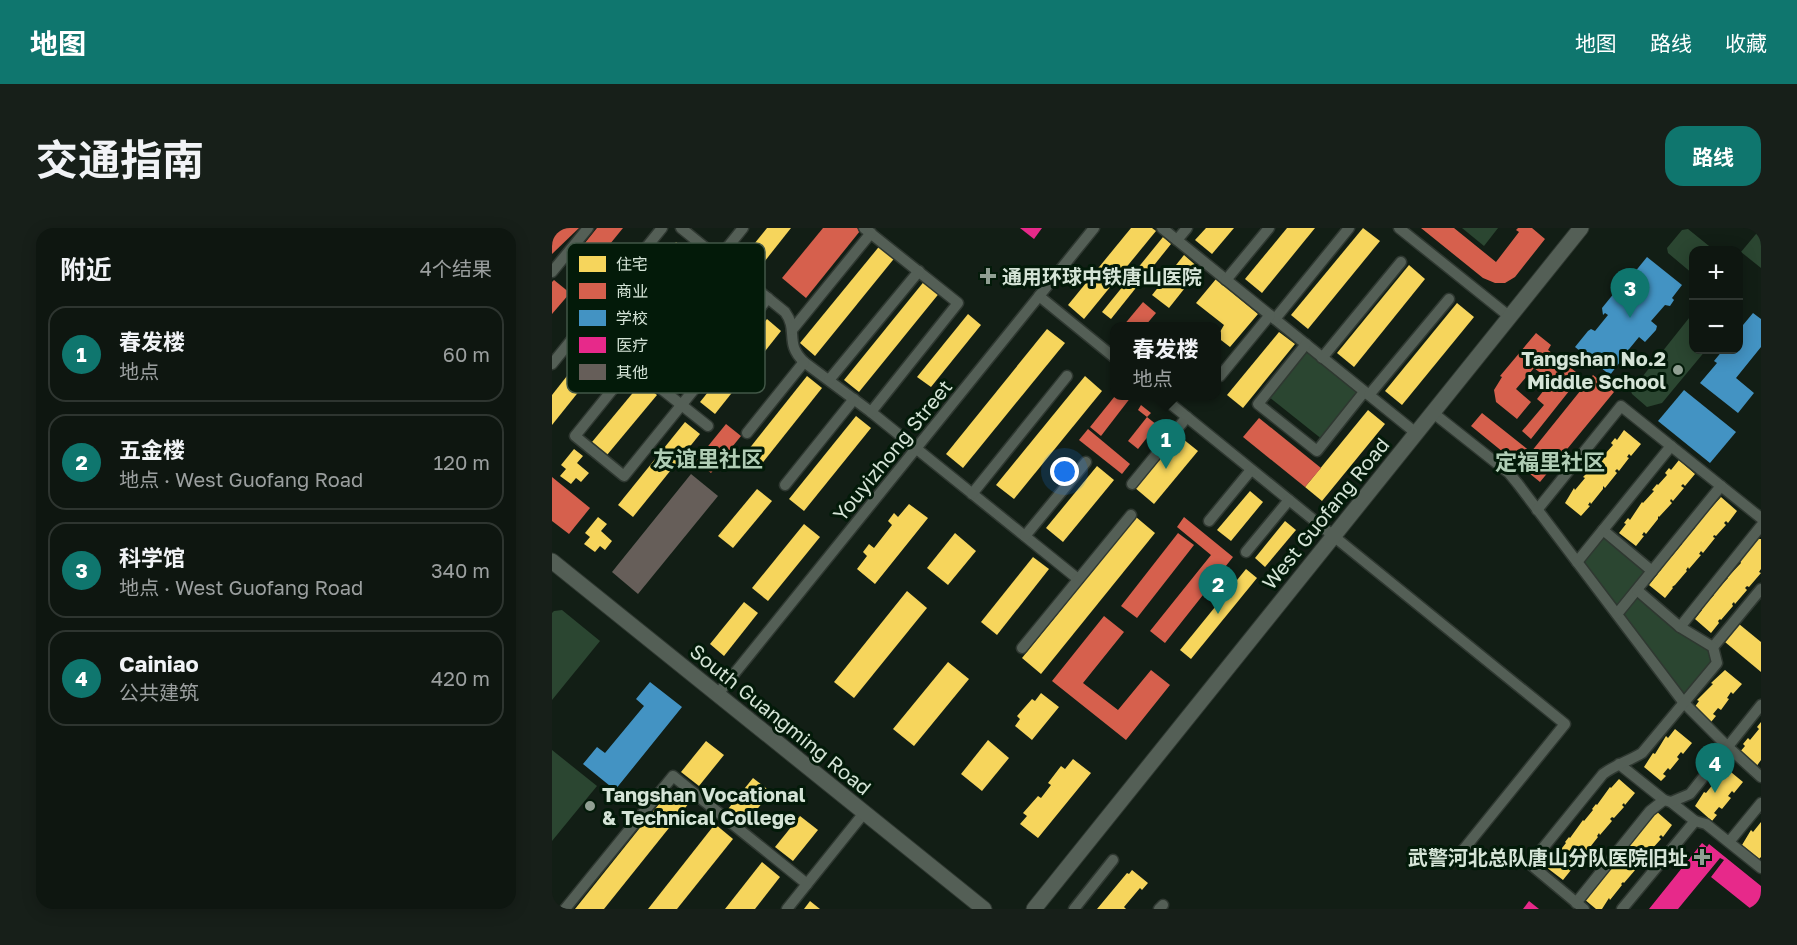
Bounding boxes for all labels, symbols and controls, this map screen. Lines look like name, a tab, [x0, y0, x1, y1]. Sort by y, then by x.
text: 地图	[30, 27, 86, 60]
text: 地图	[1575, 30, 1617, 56]
text: 路线	[1650, 30, 1692, 56]
text: 收藏	[1725, 30, 1767, 56]
button: 路线	[1665, 126, 1761, 186]
text: 交通指南	[36, 134, 204, 184]
legend	[567, 243, 765, 393]
map controls	[1689, 246, 1743, 354]
button: +	[1689, 246, 1743, 300]
text: 附近	[60, 254, 112, 285]
text: 住宅	[616, 254, 648, 274]
text: 4个结果	[420, 256, 492, 280]
place label: 通用环球中铁唐山医院	[1002, 264, 1202, 288]
marker: 通用环球中铁唐山医院	[979, 267, 997, 285]
pin: 3	[1610, 268, 1650, 318]
text: 商业	[616, 281, 648, 301]
button: −	[1689, 300, 1743, 354]
text: 学校	[616, 308, 648, 328]
popup	[1110, 322, 1221, 400]
text: 春发楼	[119, 328, 185, 355]
text: 医疗	[616, 335, 648, 355]
text: 春发楼	[1132, 335, 1199, 362]
text: 1	[76, 342, 87, 366]
text: 60 m	[443, 342, 490, 366]
place label: Tangshan No.2 Middle School	[1521, 346, 1666, 393]
text: 地点	[119, 359, 159, 383]
text: 其他	[616, 362, 648, 382]
marker: Tangshan No.2 Middle School	[1671, 363, 1685, 377]
text: 地点	[1132, 366, 1172, 390]
street label: Youyizhong Street	[828, 374, 956, 526]
pin: 1	[1146, 420, 1186, 469]
street label: West Guofang Road	[1256, 432, 1394, 594]
text: 五金楼	[119, 436, 185, 463]
district label: 友谊里社区	[653, 445, 763, 472]
district label: 定福里社区	[1495, 448, 1605, 475]
text: 2	[75, 450, 88, 474]
text: 120 m	[434, 450, 490, 474]
your location	[1050, 457, 1079, 486]
text: 地点 · West Guofang Road	[119, 467, 363, 491]
text: 科学馆	[119, 544, 185, 571]
text: 3	[75, 558, 88, 582]
text: 340 m	[431, 558, 490, 582]
pin: 2	[1198, 564, 1238, 614]
text: 地点 · West Guofang Road	[119, 575, 363, 599]
street label: South Guangming Road	[686, 639, 876, 799]
text: Cainiao	[119, 650, 199, 677]
text: 4	[75, 666, 88, 690]
text: 420 m	[431, 666, 490, 690]
text: 公共建筑	[119, 680, 199, 704]
pin: 4	[1696, 744, 1734, 793]
place label: Tangshan Vocational & Technical College	[602, 782, 806, 829]
marker: Tangshan Vocational & Technical College	[583, 799, 597, 813]
place label: 武警河北总队唐山分队医院旧址	[1408, 845, 1688, 869]
marker: 武警河北总队唐山分队医院旧址	[1693, 848, 1711, 866]

